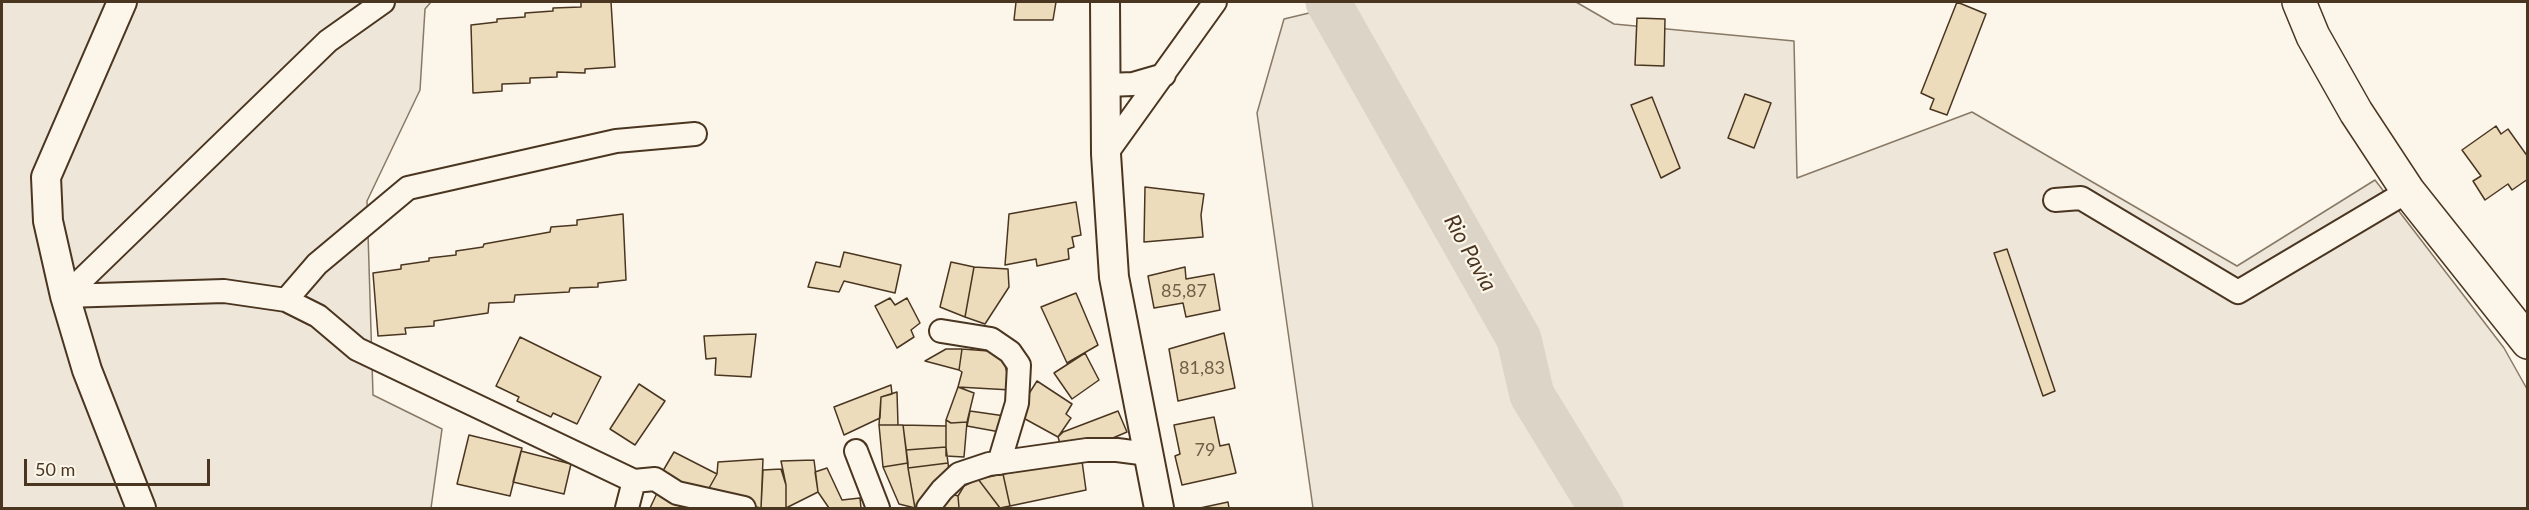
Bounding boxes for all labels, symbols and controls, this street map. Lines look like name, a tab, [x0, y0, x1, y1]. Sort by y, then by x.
water label: Rio Pavia	[1438, 210, 1502, 296]
house number: 85,87	[1161, 280, 1207, 302]
house number: 81,83	[1179, 357, 1225, 379]
house number: 79	[1195, 439, 1215, 461]
scale bar	[27, 447, 213, 485]
text: 50 m	[35, 458, 75, 480]

